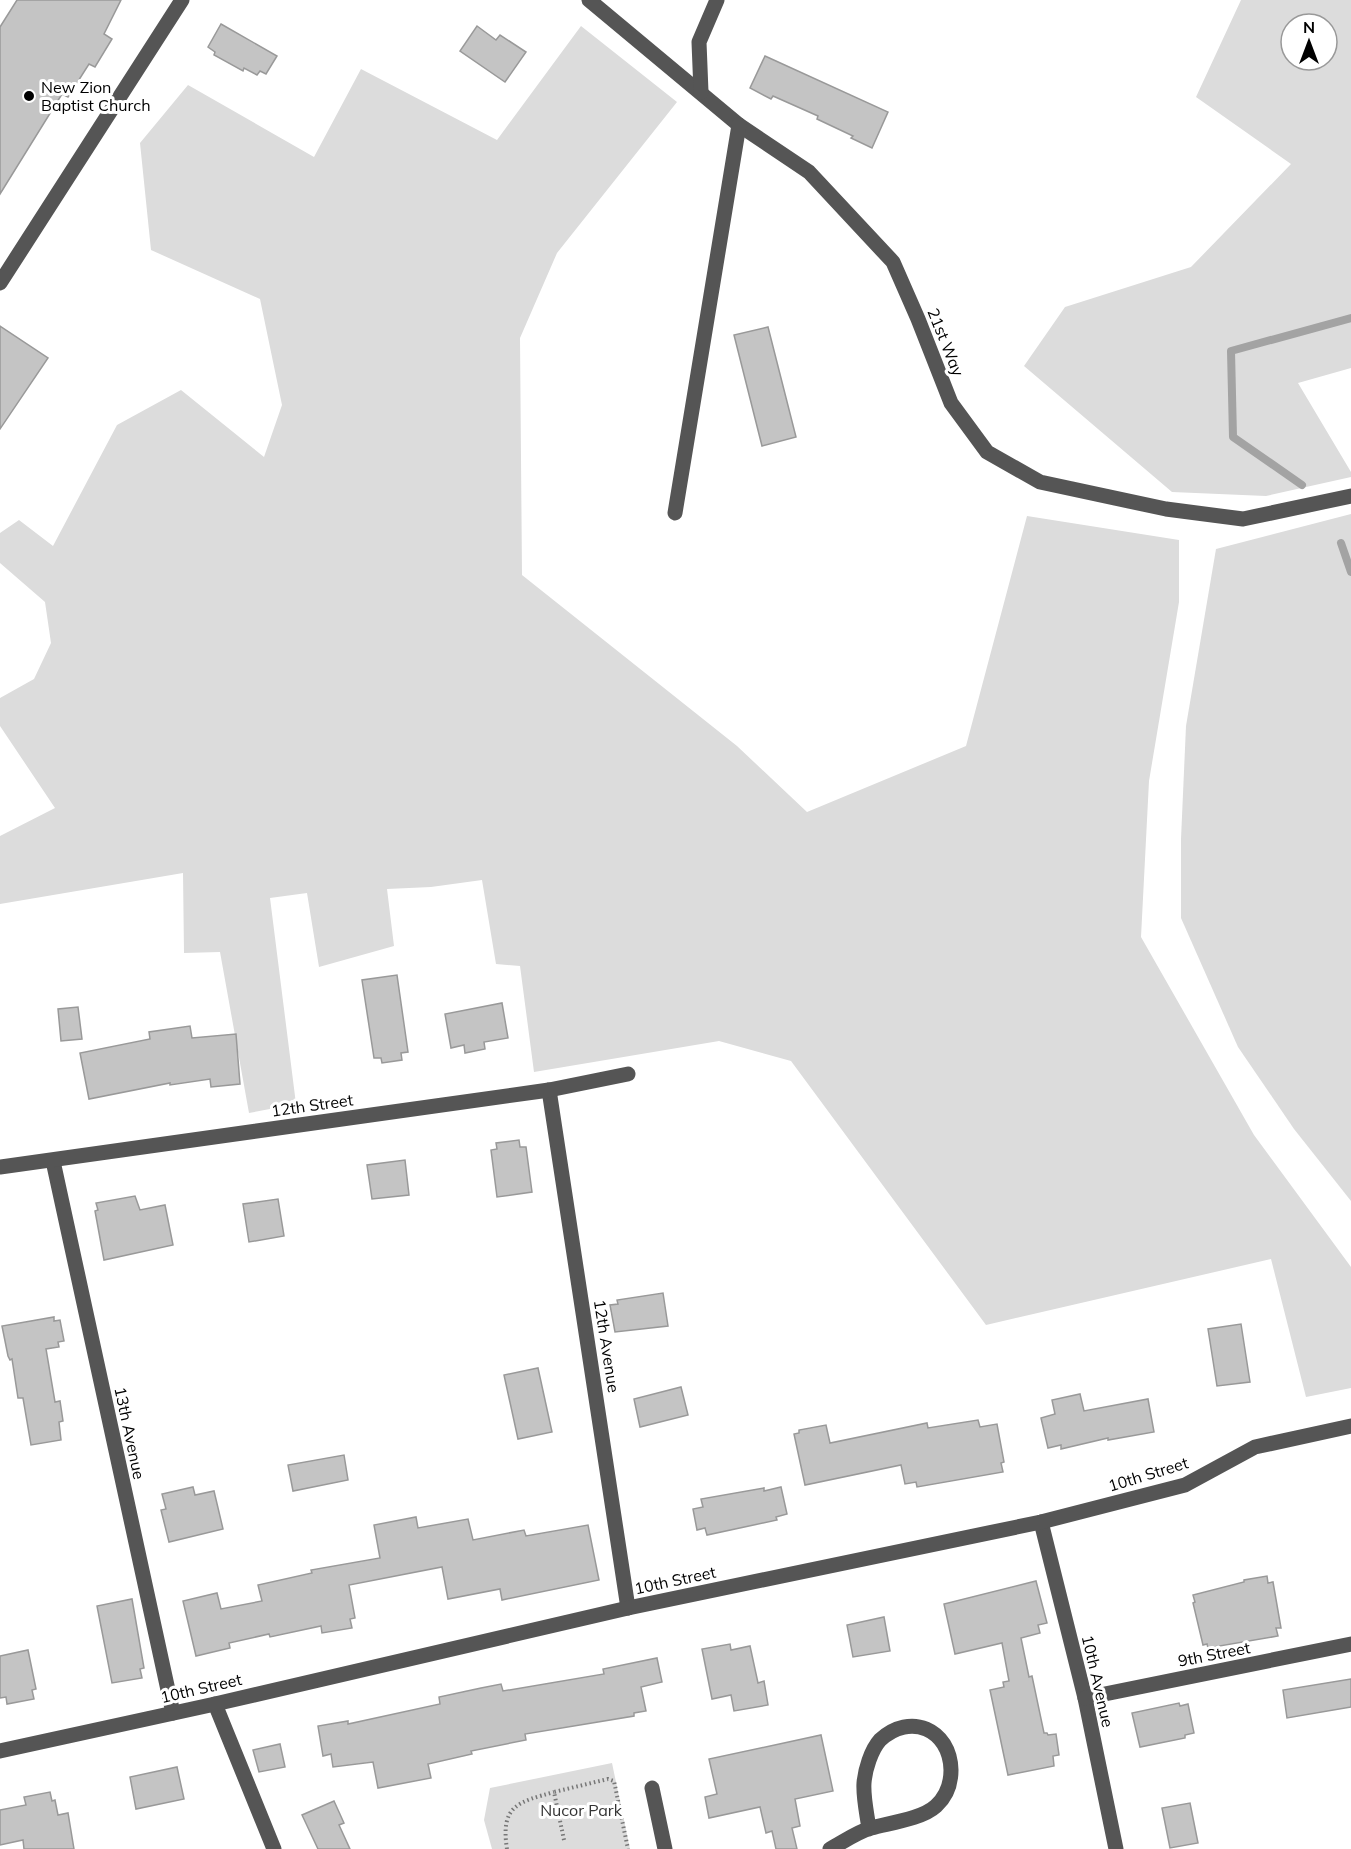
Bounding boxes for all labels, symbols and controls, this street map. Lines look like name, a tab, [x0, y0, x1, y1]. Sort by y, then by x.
north arrow	[1279, 12, 1339, 72]
text: N	[1303, 17, 1315, 37]
place label: New Zion Baptist Church	[41, 77, 151, 115]
marker: New Zion Baptist Church	[22, 89, 36, 103]
street label: 21st Way	[923, 305, 969, 379]
street label: 12th Street	[270, 1089, 355, 1121]
street label: 12th Avenue	[590, 1298, 624, 1394]
street label: 13th Avenue	[110, 1385, 150, 1481]
street label: 10th Street	[1106, 1452, 1191, 1496]
street label: 10th Street	[633, 1562, 718, 1598]
street label: 10th Avenue	[1078, 1633, 1118, 1729]
street label: 9th Street	[1176, 1637, 1252, 1671]
street label: 10th Street	[159, 1669, 244, 1707]
park label: Nucor Park	[540, 1800, 623, 1820]

